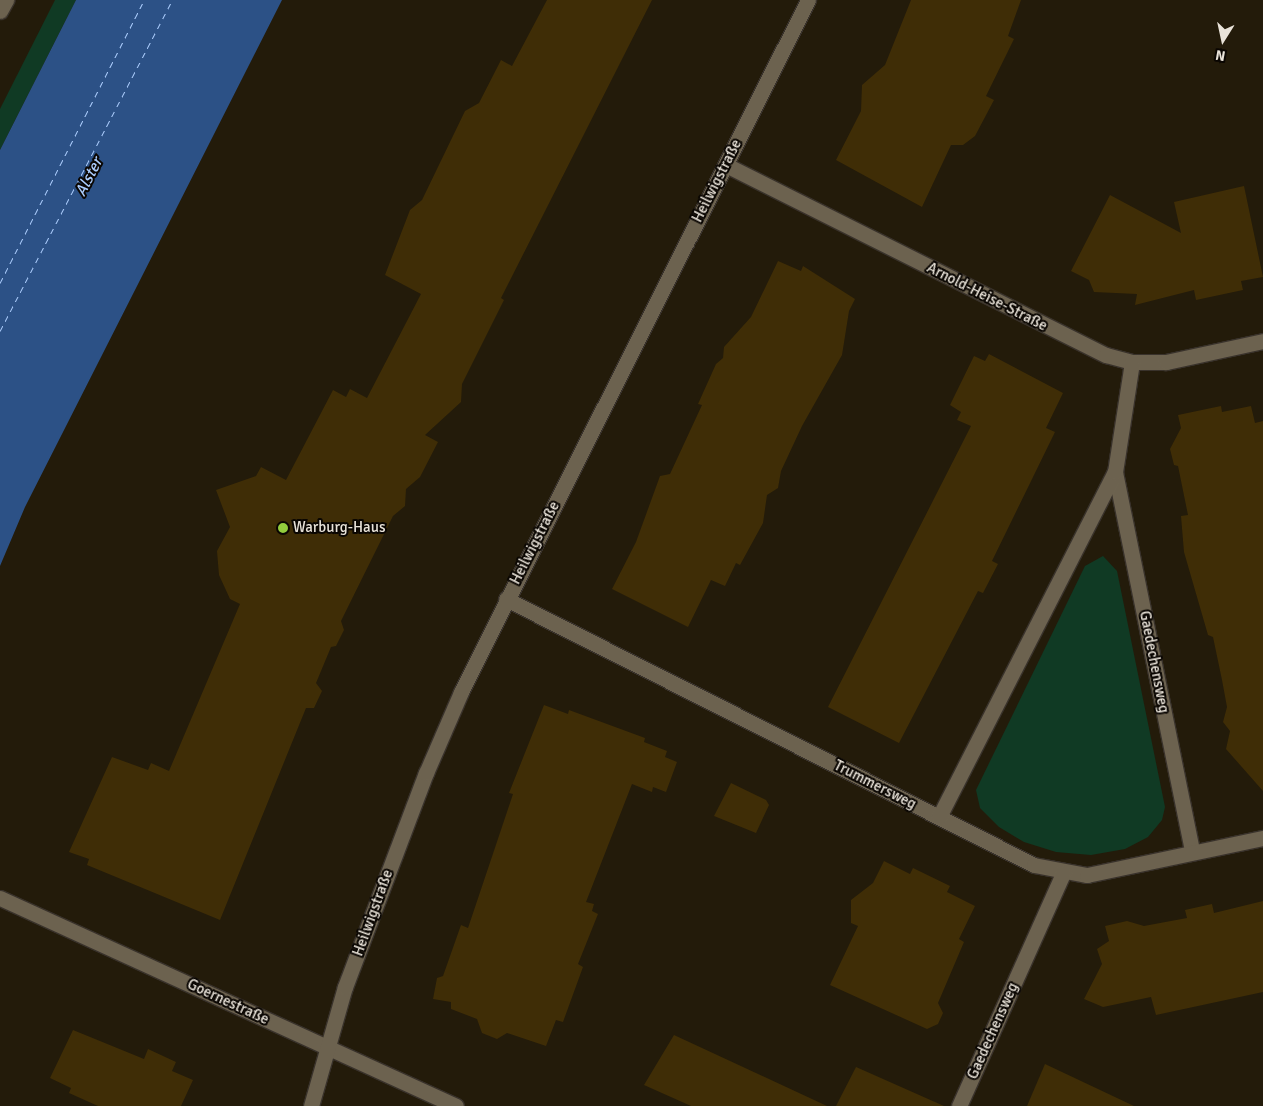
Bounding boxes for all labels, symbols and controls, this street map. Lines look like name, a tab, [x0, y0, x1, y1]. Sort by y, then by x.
north arrow	[1198, 15, 1248, 65]
text: N	[1214, 46, 1227, 64]
street label: Heilwigstraße	[688, 136, 746, 226]
water label: Alster	[71, 155, 107, 199]
street label: Arnold-Heise-Straße	[924, 259, 1050, 335]
street label: Heilwigstraße	[506, 498, 564, 588]
place label: Warburg-Haus	[293, 519, 385, 537]
marker: Warburg-Haus	[277, 522, 289, 534]
street label: Gaedechensweg	[1135, 609, 1173, 715]
street label: Trummersweg	[831, 757, 919, 813]
street label: Heilwigstraße	[349, 867, 397, 959]
street label: Goernestraße	[184, 975, 272, 1029]
street label: Gaedechensweg	[964, 980, 1022, 1082]

